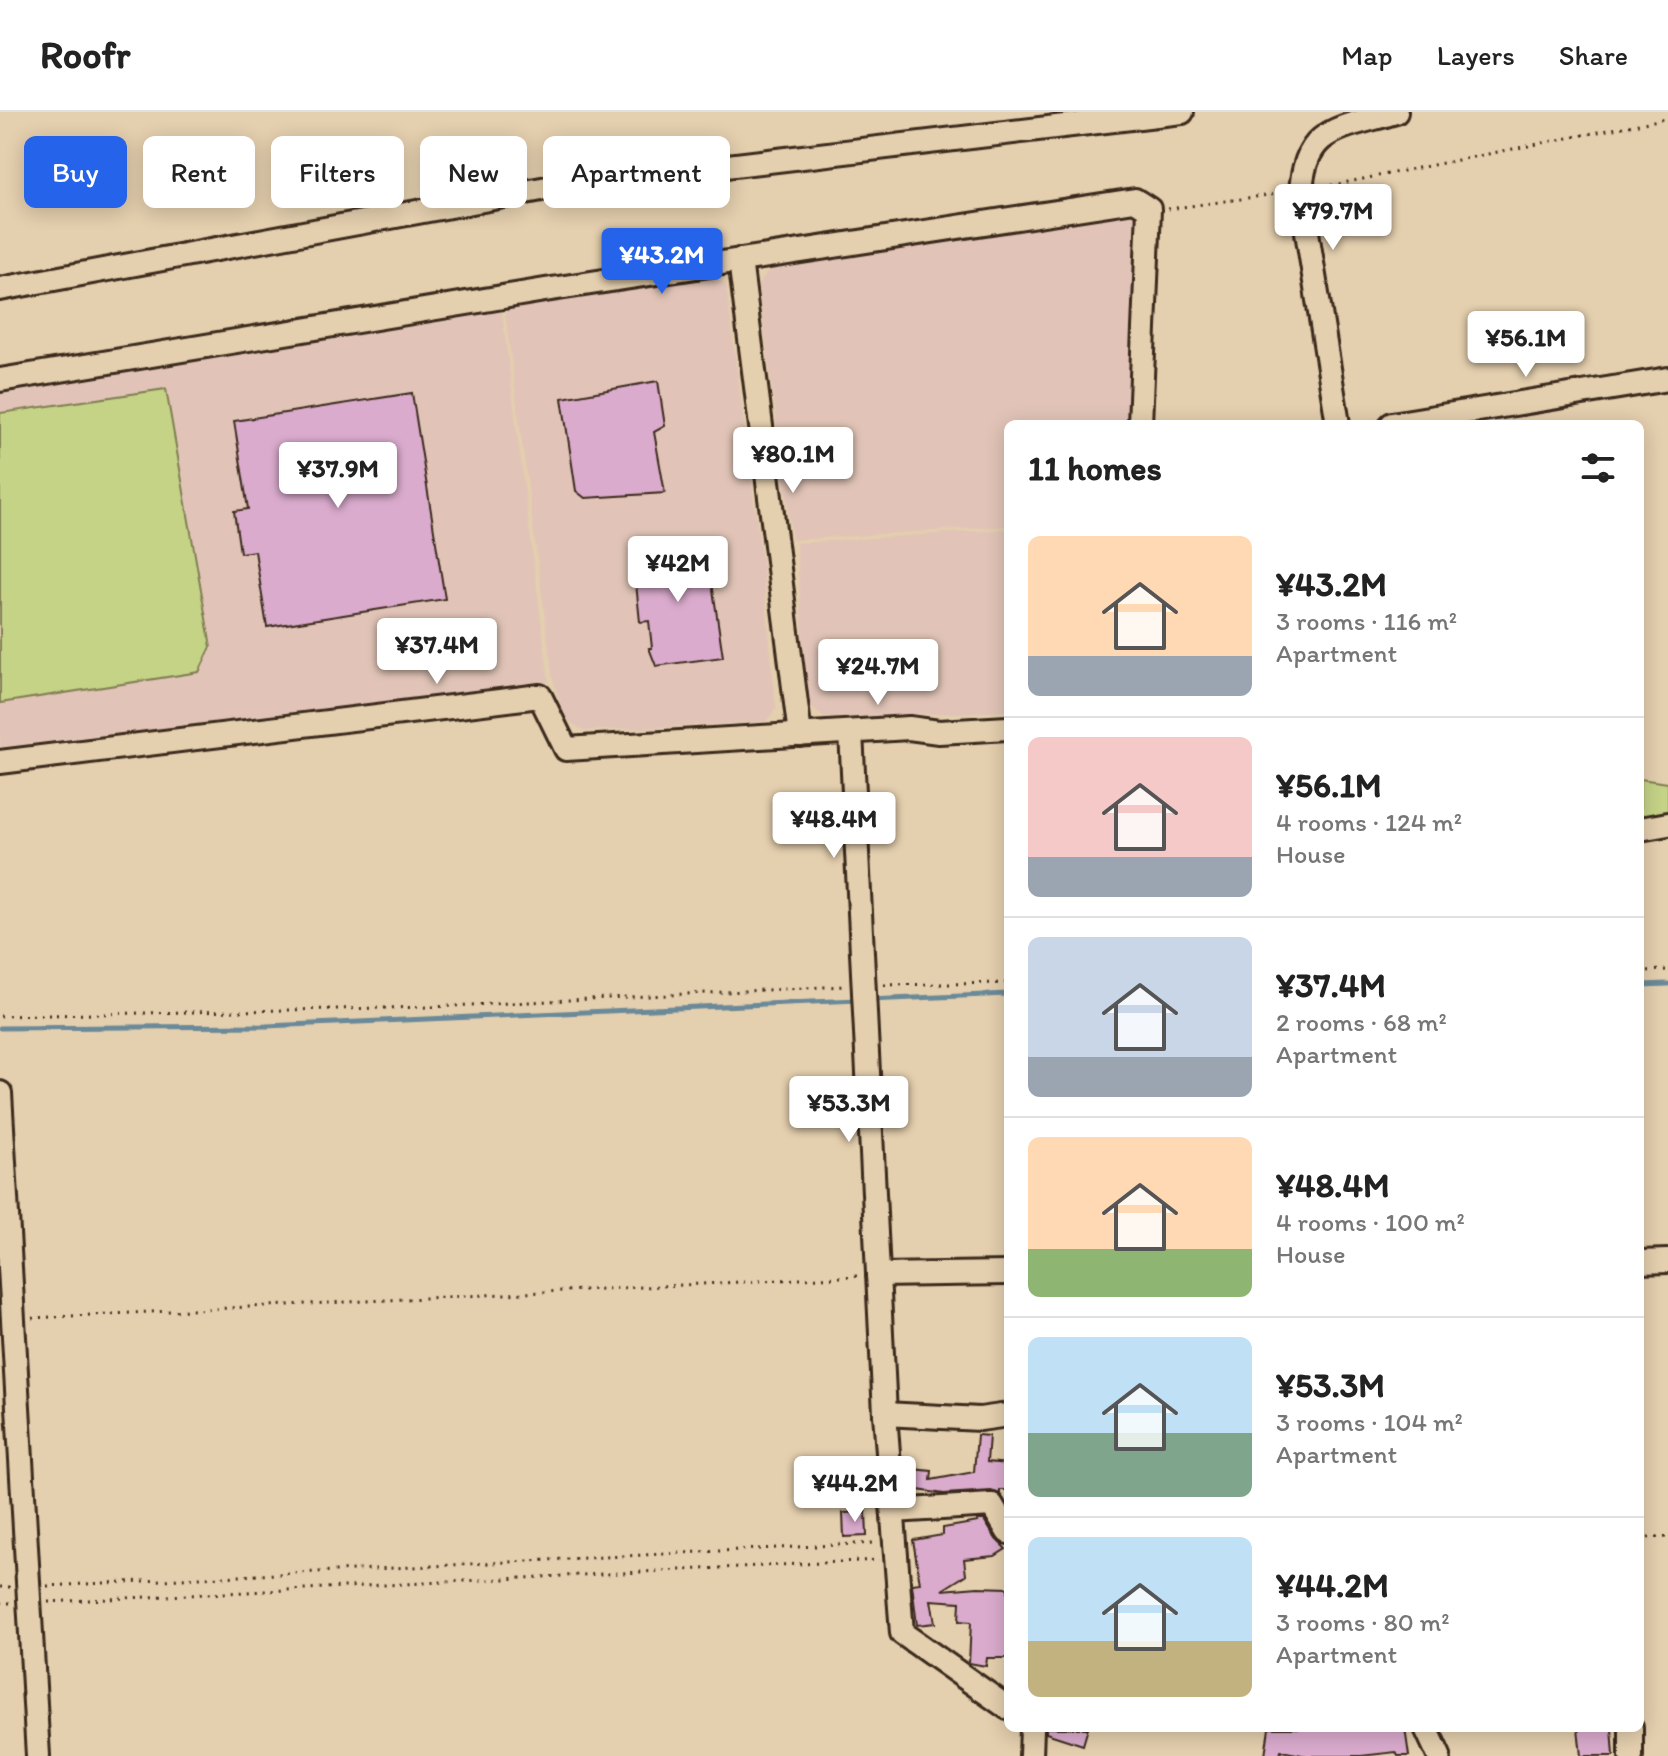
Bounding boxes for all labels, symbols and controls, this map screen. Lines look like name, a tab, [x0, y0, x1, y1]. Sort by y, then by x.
text: Roofr	[40, 32, 130, 78]
text: Map	[1341, 38, 1393, 72]
text: Layers	[1437, 38, 1515, 72]
text: Share	[1559, 38, 1628, 72]
chip: Buy	[24, 136, 127, 208]
chip: Rent	[143, 136, 255, 208]
chip: Filters	[271, 136, 404, 208]
chip: New	[420, 136, 527, 208]
chip: Apartment	[543, 136, 730, 208]
pin: ¥79.7M	[1268, 184, 1398, 252]
text: ¥79.7M	[1293, 194, 1373, 226]
pin: ¥43.2M	[597, 228, 727, 296]
text: ¥43.2M	[620, 238, 704, 270]
pin: ¥56.1M	[1461, 311, 1591, 379]
text: ¥56.1M	[1486, 321, 1566, 353]
pin: ¥80.1M	[728, 427, 858, 495]
text: ¥80.1M	[751, 437, 835, 469]
pin: ¥37.9M	[273, 442, 403, 510]
icon: filters	[1576, 446, 1620, 490]
text: 11 homes	[1028, 448, 1162, 489]
text: ¥37.9M	[297, 452, 379, 484]
pin: ¥42M	[631, 536, 725, 604]
text: ¥42M	[646, 546, 710, 578]
text: ¥43.2M	[1276, 564, 1387, 605]
icon: home	[1092, 568, 1188, 664]
text: 3 rooms · 116 m²	[1276, 605, 1457, 637]
pin: ¥37.4M	[372, 618, 502, 686]
text: ¥37.4M	[395, 628, 479, 660]
text: Apartment	[1276, 637, 1397, 669]
pin: ¥24.7M	[813, 639, 943, 707]
text: ¥24.7M	[836, 649, 920, 681]
text: ¥56.1M	[1276, 765, 1382, 806]
icon: home	[1092, 769, 1188, 865]
pin: ¥48.4M	[769, 792, 899, 860]
text: ¥48.4M	[791, 802, 877, 834]
text: 4 rooms · 124 m²	[1276, 806, 1462, 838]
text: House	[1276, 838, 1346, 870]
text: ¥37.4M	[1276, 965, 1386, 1006]
icon: home	[1092, 969, 1188, 1065]
text: 2 rooms · 68 m²	[1276, 1006, 1447, 1038]
text: Apartment	[1276, 1038, 1397, 1070]
pin: ¥53.3M	[784, 1076, 914, 1144]
text: ¥53.3M	[807, 1086, 891, 1118]
text: ¥48.4M	[1276, 1165, 1390, 1206]
icon: home	[1092, 1169, 1188, 1265]
text: 4 rooms · 100 m²	[1276, 1206, 1465, 1238]
text: House	[1276, 1238, 1346, 1270]
text: ¥53.3M	[1276, 1365, 1385, 1406]
icon: home	[1092, 1369, 1188, 1465]
text: 3 rooms · 104 m²	[1276, 1406, 1463, 1438]
text: Apartment	[1276, 1438, 1397, 1470]
pin: ¥44.2M	[790, 1456, 920, 1524]
text: ¥44.2M	[812, 1466, 898, 1498]
text: ¥44.2M	[1276, 1565, 1389, 1606]
icon: home	[1092, 1569, 1188, 1665]
text: 3 rooms · 80 m²	[1276, 1606, 1450, 1638]
text: Apartment	[1276, 1638, 1397, 1670]

